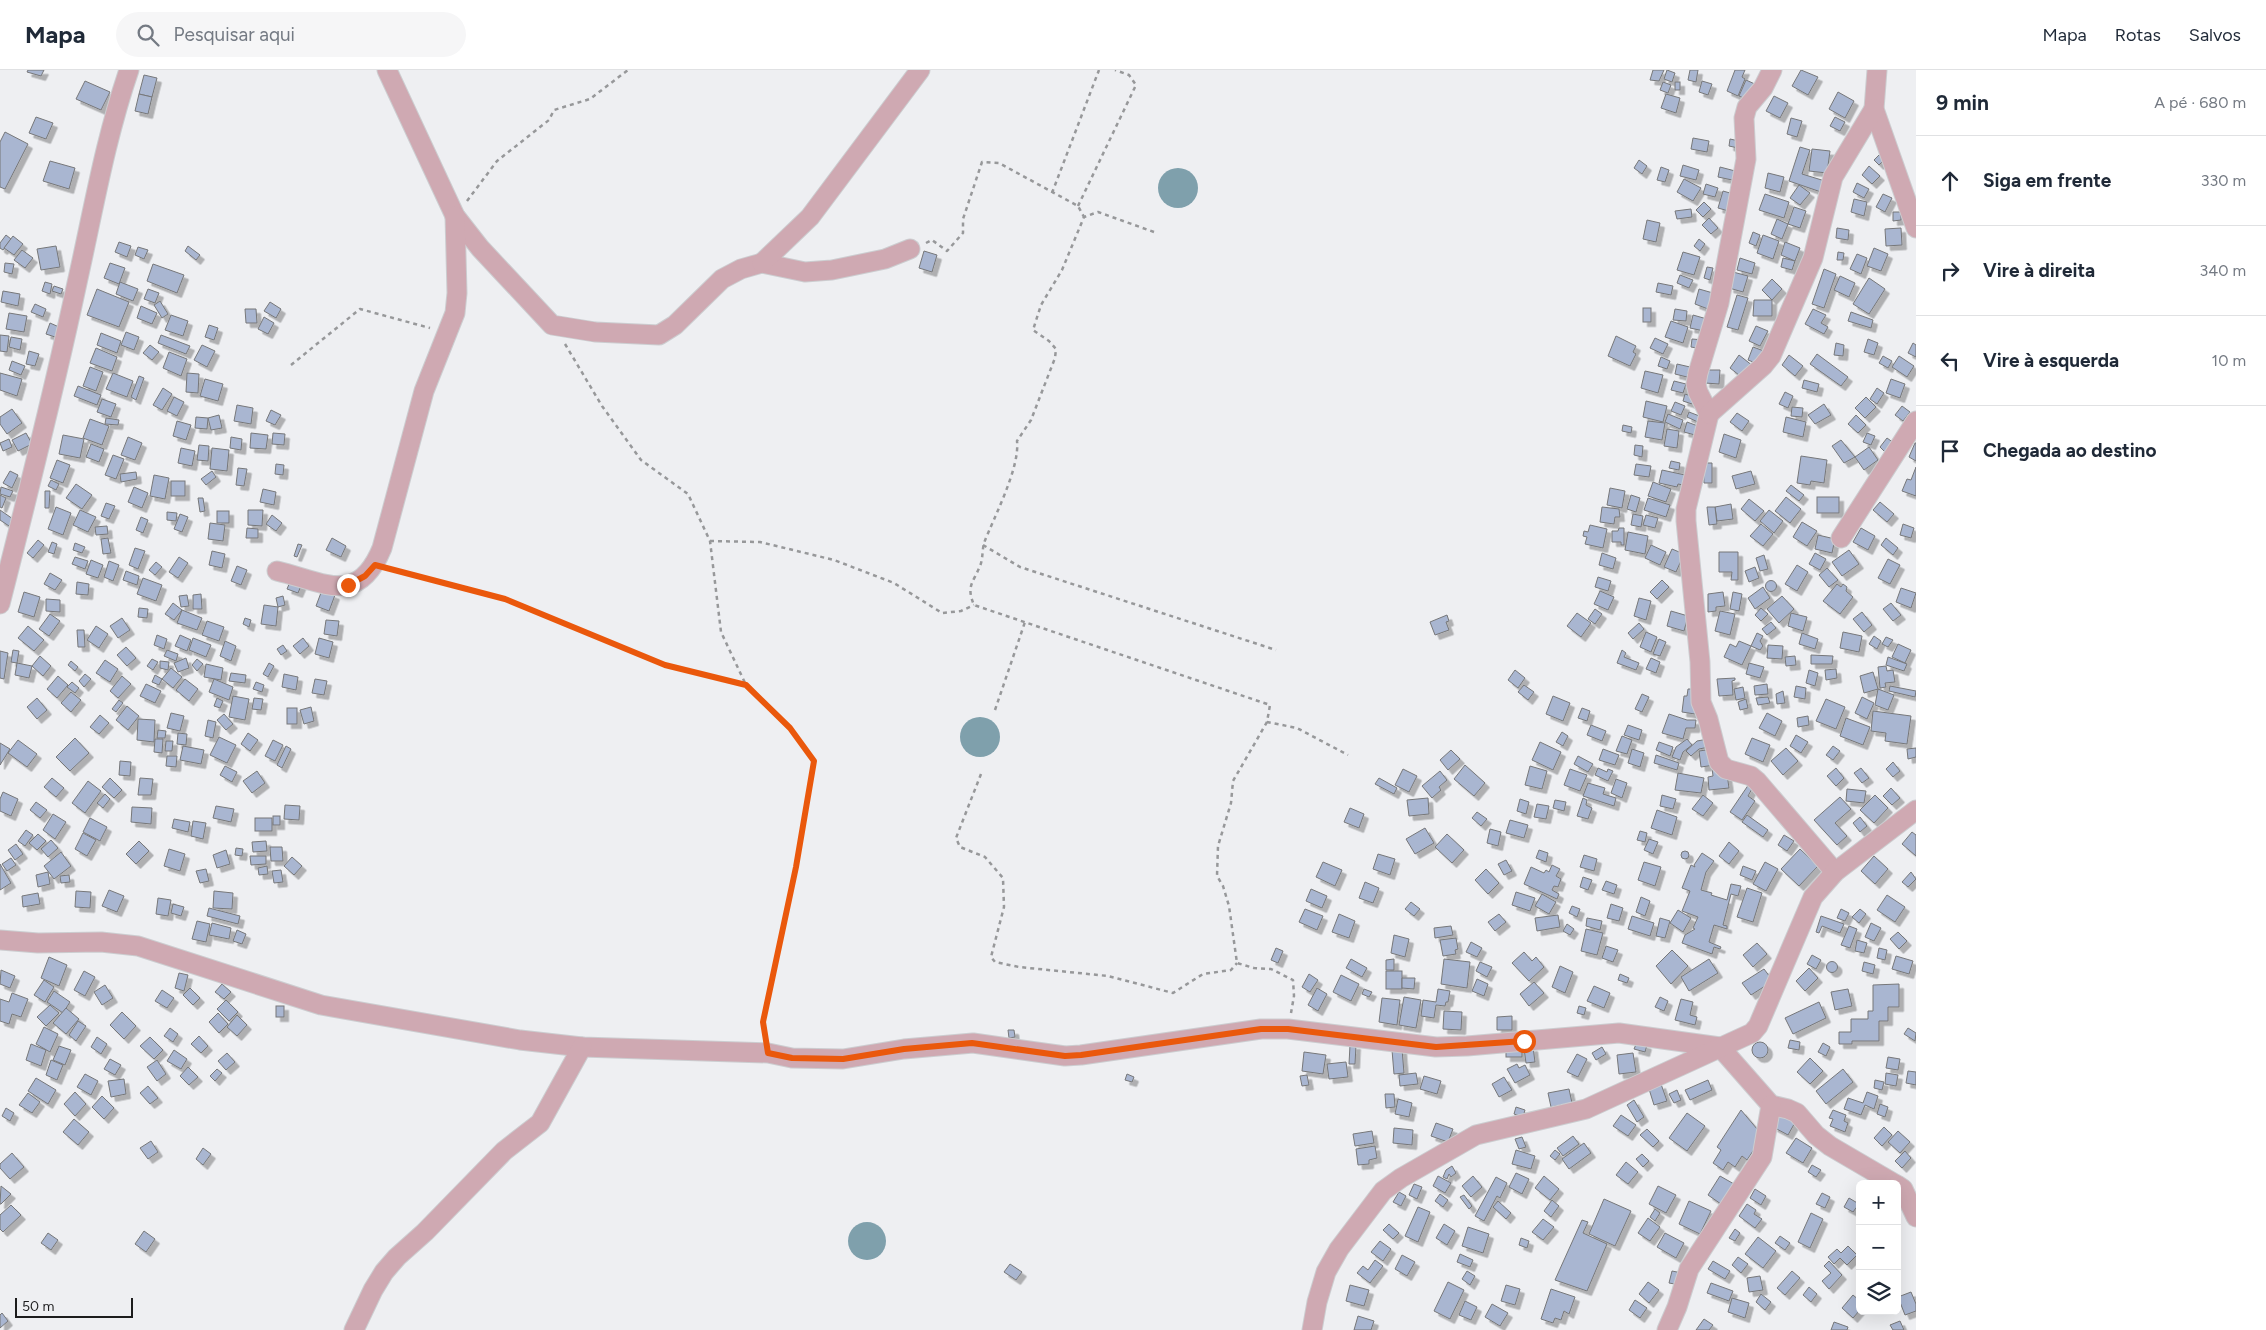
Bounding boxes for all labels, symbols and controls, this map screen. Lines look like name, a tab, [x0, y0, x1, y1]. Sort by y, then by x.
search box	[116, 12, 466, 57]
text: Mapa	[25, 20, 86, 49]
icon: search	[134, 21, 162, 49]
text: Pesquisar aqui	[174, 23, 295, 46]
text: Mapa	[2043, 24, 2087, 46]
text: Rotas	[2115, 24, 2161, 46]
text: Salvos	[2189, 24, 2241, 46]
text: 9 min	[1936, 90, 1989, 115]
text: A pé · 680 m	[2154, 93, 2246, 112]
icon: ahead	[1936, 167, 1964, 195]
text: Siga em frente	[1983, 169, 2111, 192]
text: 330 m	[2201, 171, 2246, 190]
icon: right	[1936, 257, 1964, 285]
text: Vire à direita	[1983, 259, 2095, 282]
text: 340 m	[2200, 261, 2246, 280]
icon: left	[1936, 347, 1964, 375]
text: Vire à esquerda	[1983, 349, 2119, 372]
text: 10 m	[2212, 351, 2246, 370]
icon: arrive	[1936, 437, 1964, 465]
text: Chegada ao destino	[1983, 439, 2156, 462]
route end	[337, 574, 360, 597]
route start	[1513, 1030, 1536, 1053]
map controls	[1856, 1180, 1901, 1315]
button: +	[1856, 1180, 1901, 1225]
button: −	[1856, 1225, 1901, 1270]
button: layers	[1856, 1270, 1901, 1315]
scale bar	[15, 1295, 132, 1318]
text: 50 m	[22, 1298, 54, 1315]

